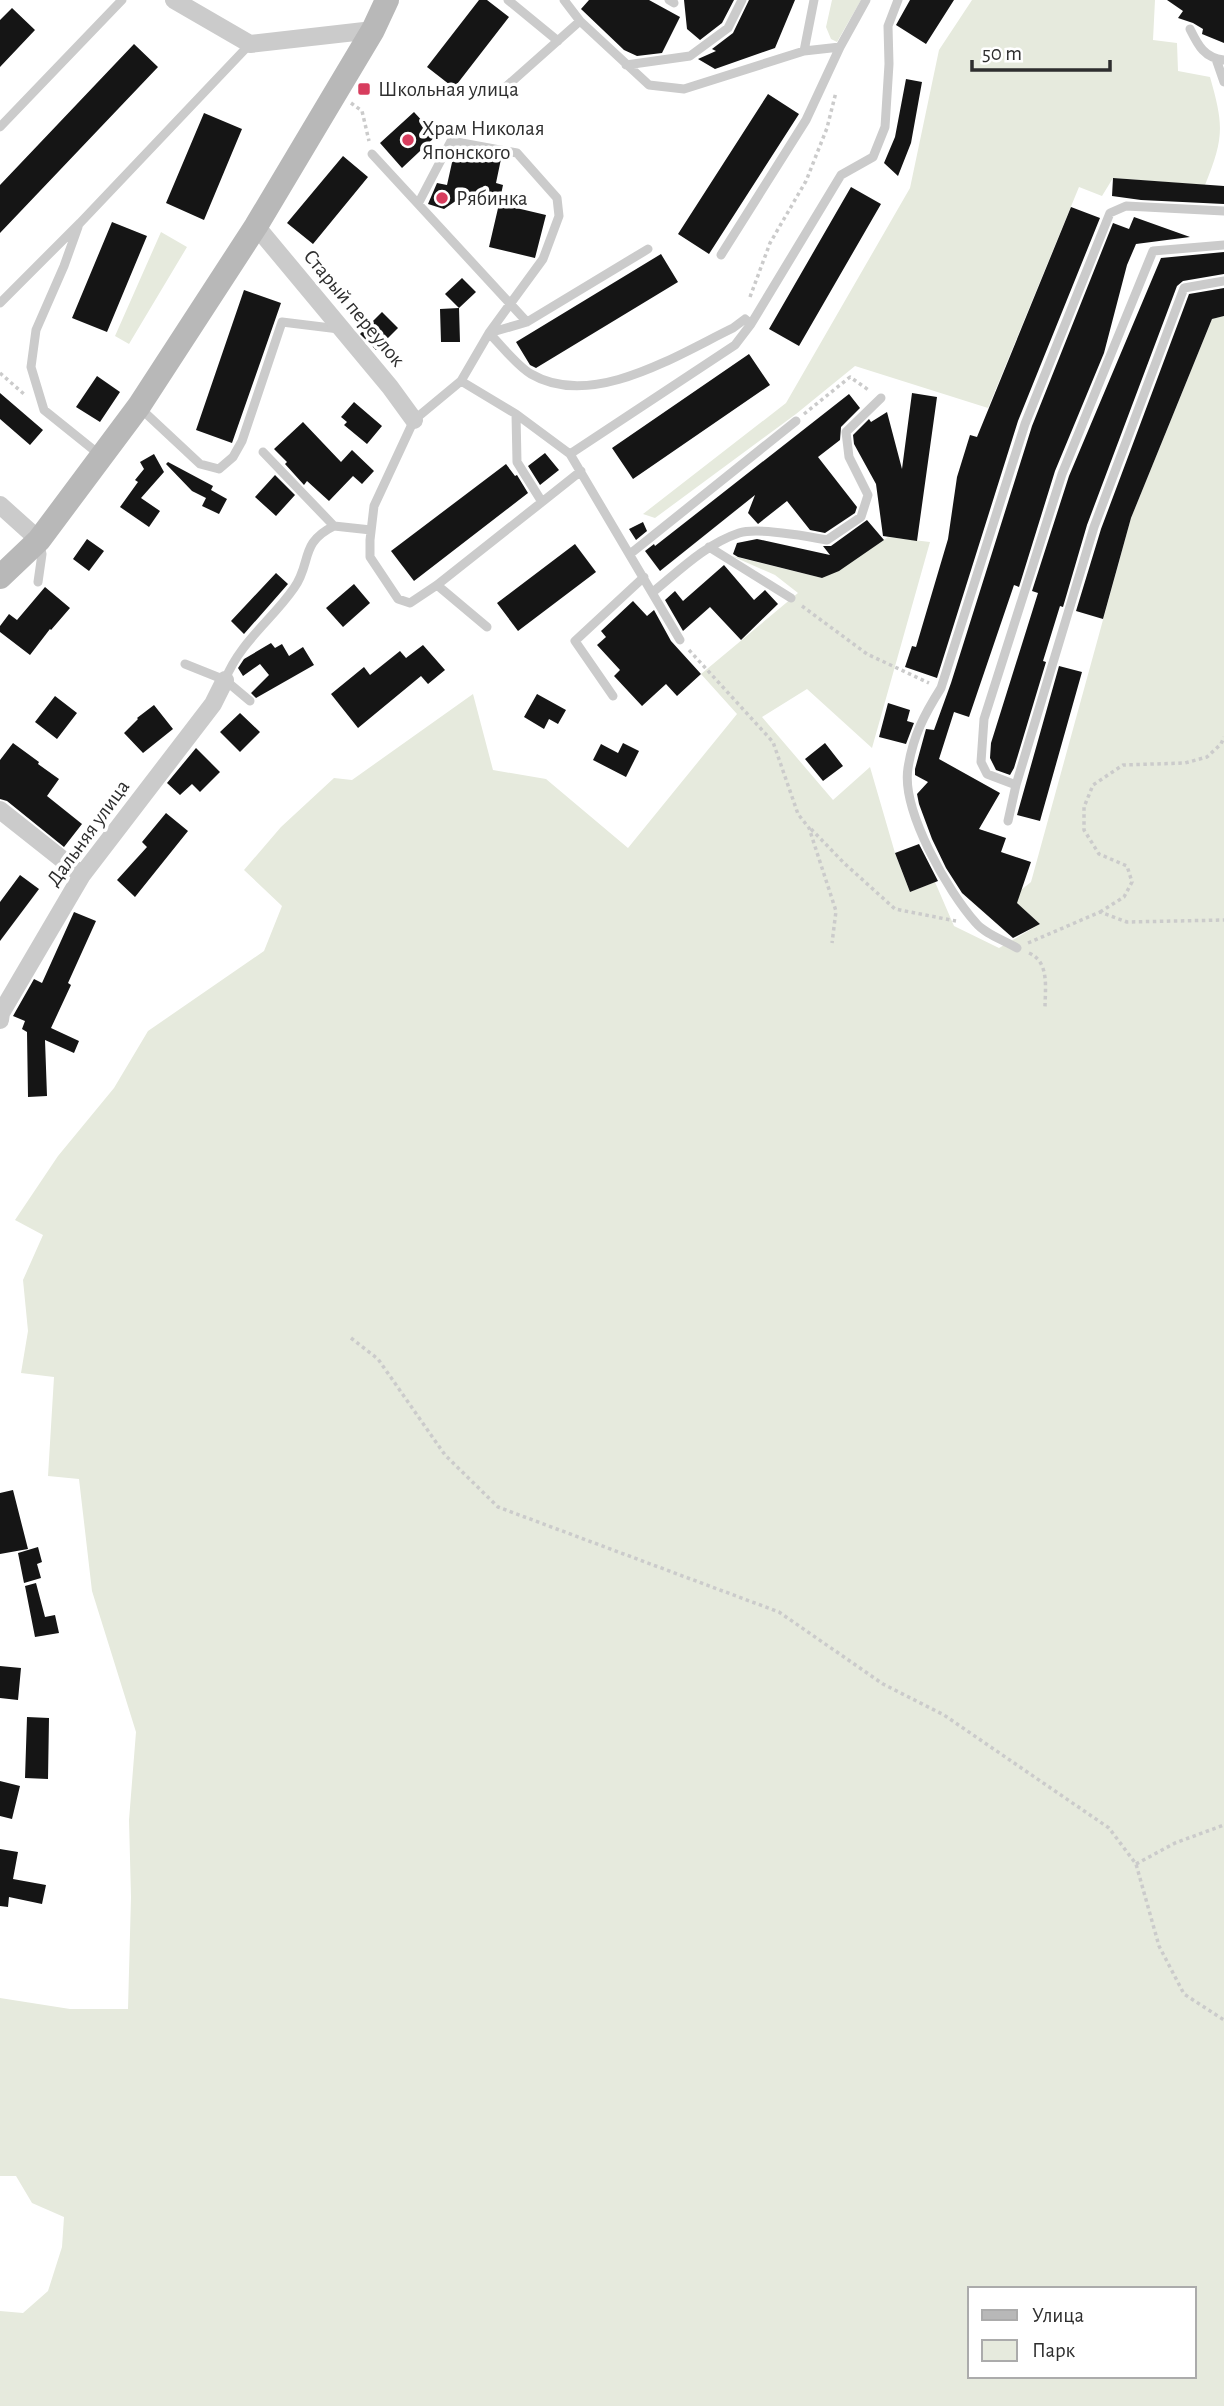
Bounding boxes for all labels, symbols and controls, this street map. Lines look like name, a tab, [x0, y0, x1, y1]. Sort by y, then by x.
scale bar	[972, 28, 1110, 72]
text: 50 m	[982, 43, 1022, 64]
place label: Школьная улица	[378, 79, 519, 100]
marker: Школьная улица	[356, 81, 372, 97]
place label: Храм Николая Японского	[422, 118, 545, 163]
marker: Храм Николая Японского	[400, 132, 416, 148]
place label: Рябинка	[456, 188, 528, 209]
marker: Рябинка	[434, 190, 450, 206]
street label: Старый переулок	[299, 246, 409, 371]
street label: Дальняя улица	[43, 776, 134, 890]
legend	[968, 2287, 1196, 2378]
text: Улица	[1032, 2305, 1085, 2326]
text: Парк	[1032, 2340, 1076, 2361]

